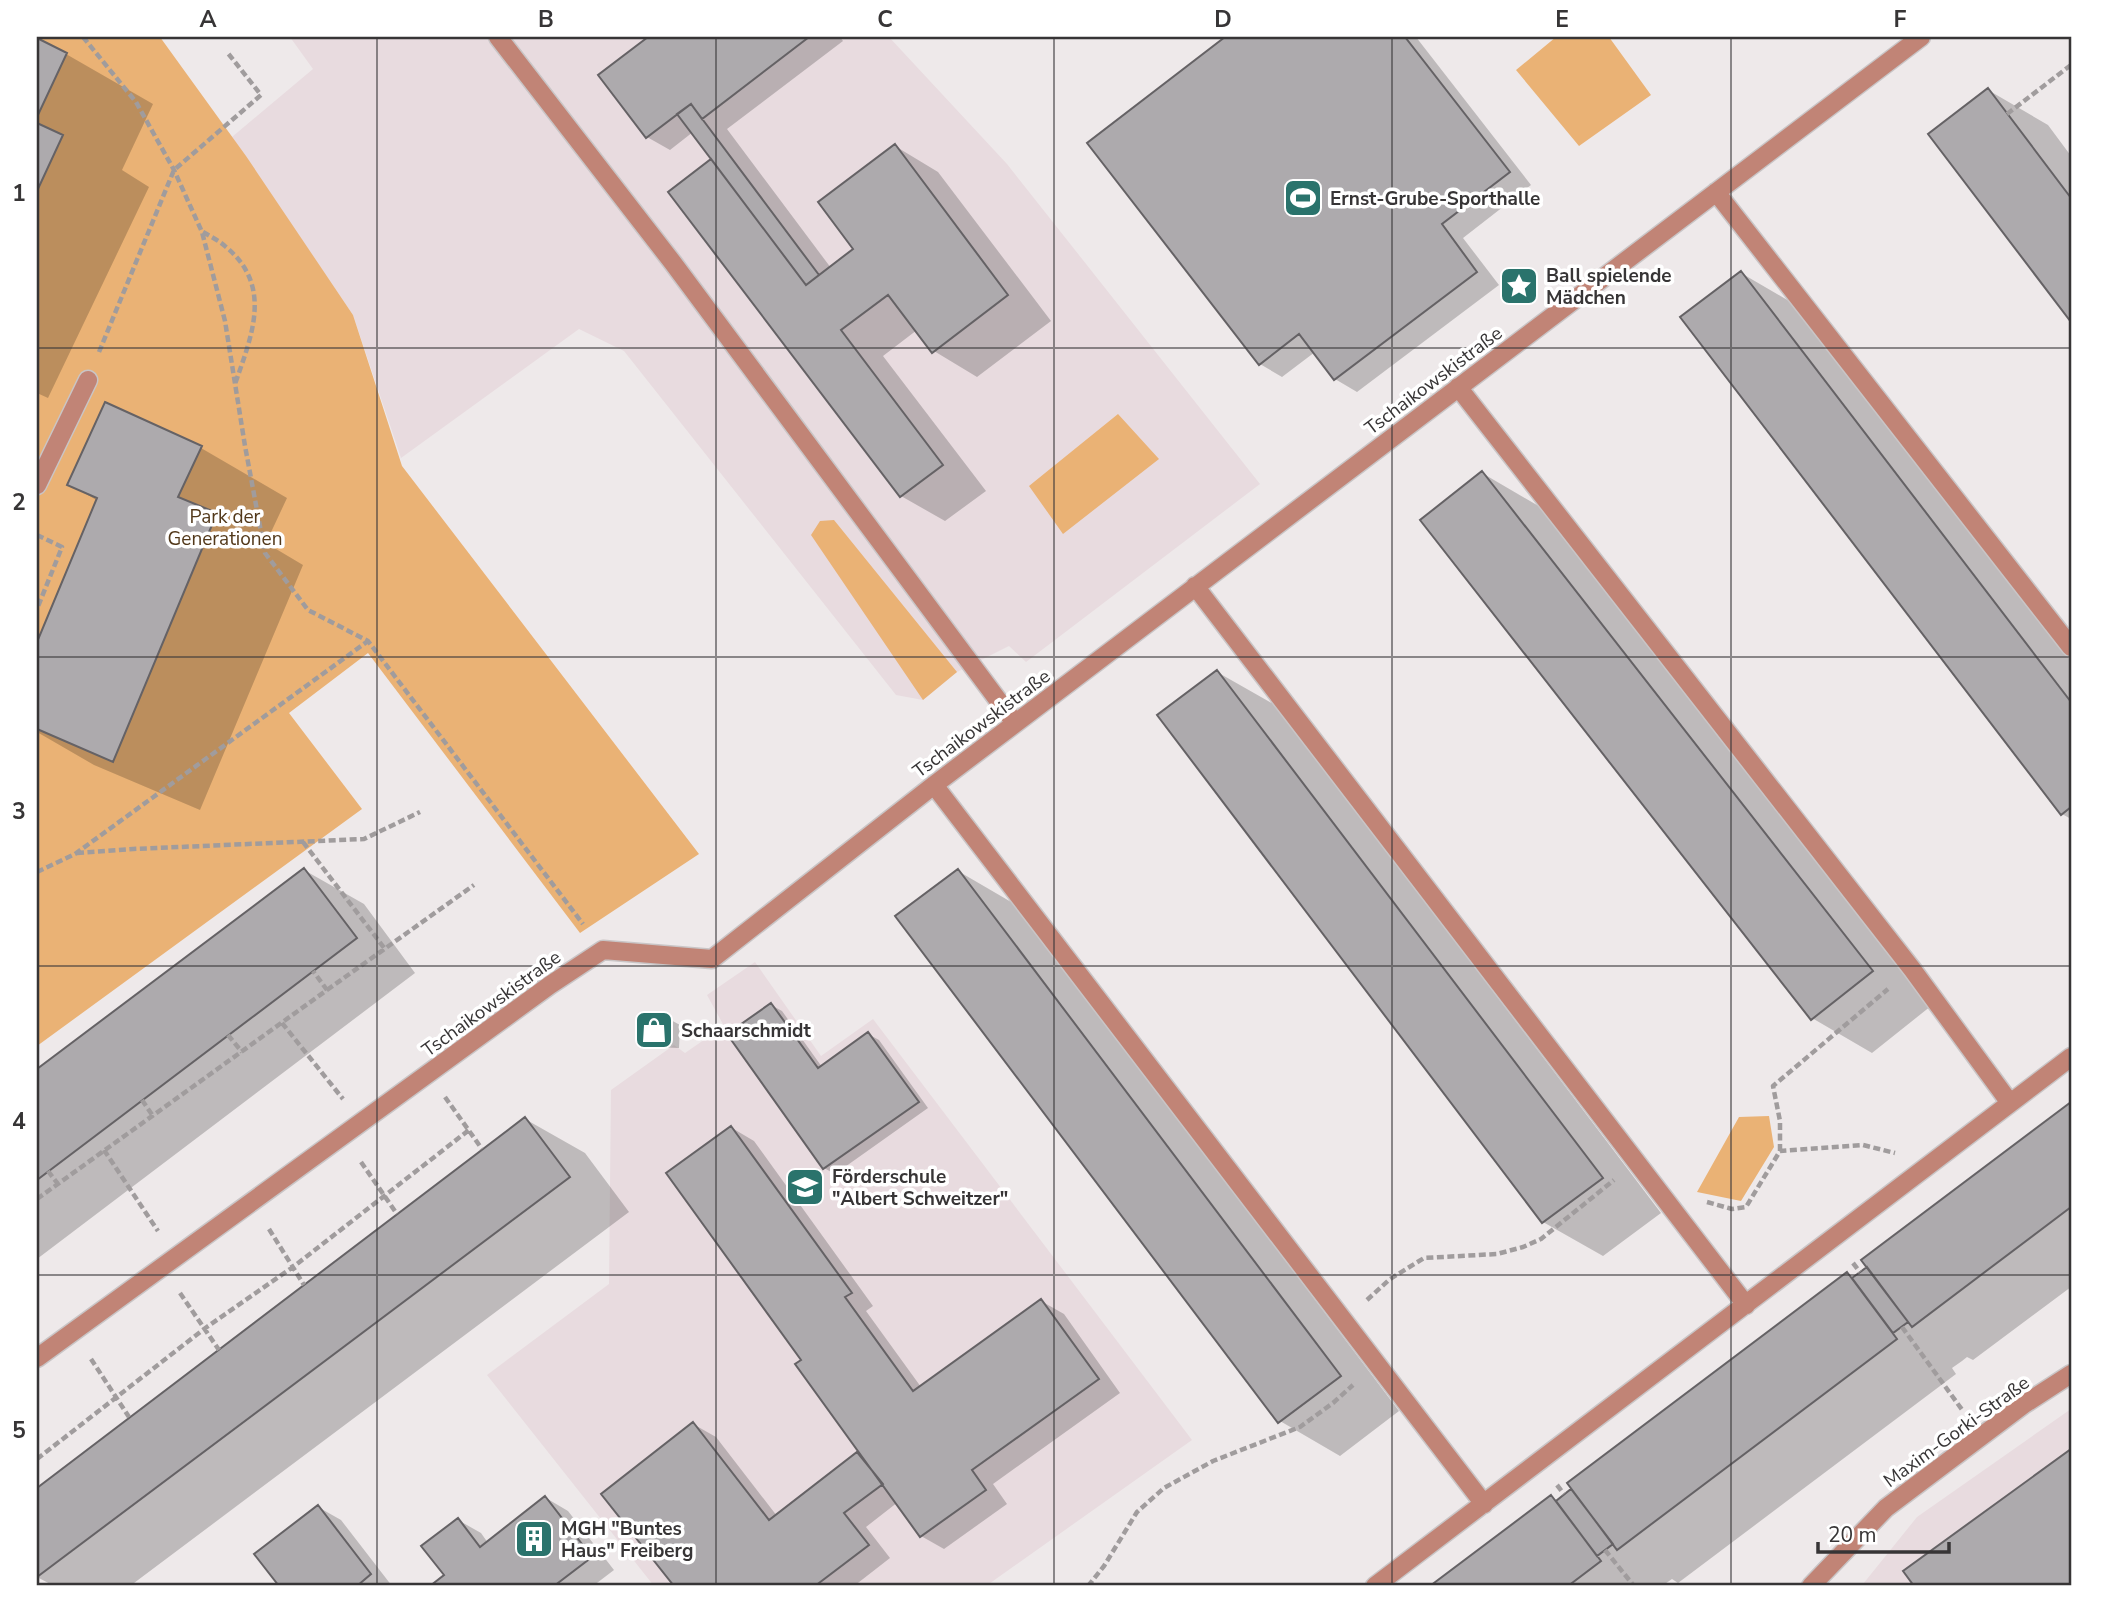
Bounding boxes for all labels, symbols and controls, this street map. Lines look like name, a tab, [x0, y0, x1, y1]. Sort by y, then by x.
text: A	[199, 4, 217, 35]
text: B	[538, 4, 554, 35]
text: C	[877, 4, 893, 35]
text: D	[1214, 4, 1232, 35]
text: E	[1555, 4, 1569, 35]
text: F	[1894, 4, 1907, 35]
sports icon: Ernst-Grube-Sporthalle	[1282, 177, 1324, 219]
text: 1	[12, 178, 26, 209]
place label: Ernst-Grube-Sporthalle	[1330, 186, 1540, 212]
place label: Ball spielende Mädchen	[1546, 263, 1672, 311]
place icon: Ball spielende Mädchen	[1498, 265, 1540, 307]
street label: Tschaikowskistraße	[1359, 320, 1508, 441]
text: 2	[12, 487, 26, 518]
park label: Park der Generationen	[168, 504, 282, 552]
street label: Tschaikowskistraße	[907, 663, 1056, 784]
text: 3	[12, 796, 26, 827]
street label: Tschaikowskistraße	[417, 945, 566, 1063]
shop icon: Schaarschmidt	[633, 1009, 675, 1051]
place label: Schaarschmidt	[681, 1018, 811, 1044]
text: 4	[12, 1106, 26, 1137]
place label: Förderschule "Albert Schweitzer"	[832, 1164, 1008, 1212]
school or university icon: Förderschule "Albert Schweitzer"	[784, 1166, 826, 1208]
street label: Maxim-Gorki-Straße	[1878, 1370, 2035, 1494]
text: 5	[12, 1415, 26, 1446]
scale bar	[1818, 1511, 1949, 1555]
place label: MGH "Buntes Haus" Freiberg	[561, 1516, 693, 1564]
building icon: MGH "Buntes Haus" Freiberg	[513, 1518, 555, 1560]
text: 20 m	[1828, 1521, 1877, 1549]

